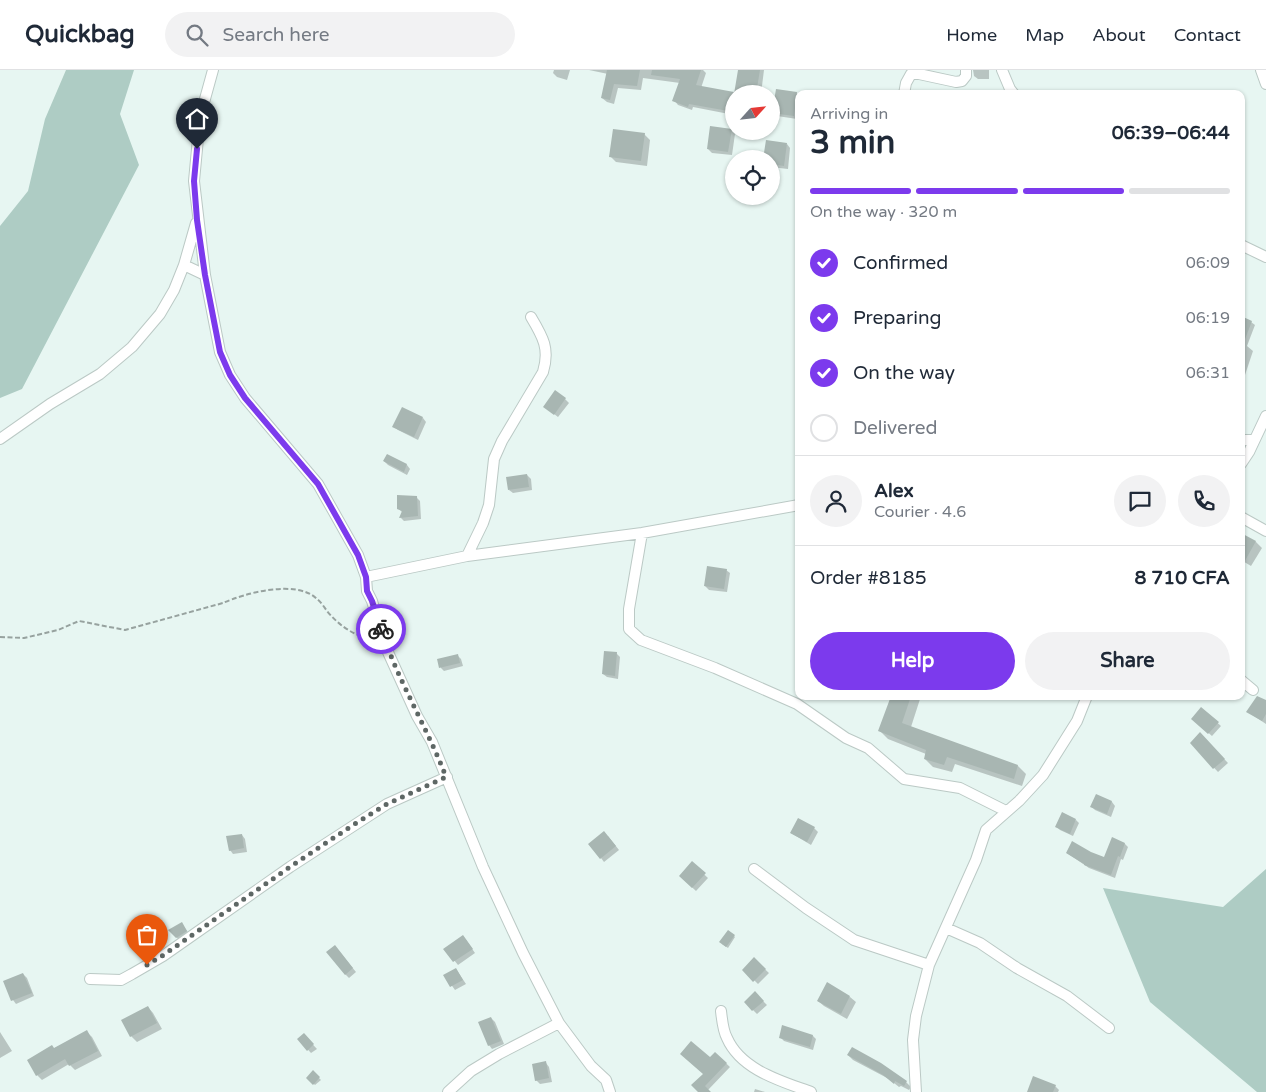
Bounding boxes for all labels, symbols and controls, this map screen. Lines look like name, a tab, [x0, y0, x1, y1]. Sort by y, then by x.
search box	[165, 12, 515, 57]
text: Quickbag	[25, 20, 135, 49]
icon: search	[183, 21, 211, 49]
text: Search here	[223, 24, 329, 46]
text: Home	[946, 24, 997, 46]
text: Map	[1025, 24, 1064, 46]
text: About	[1092, 24, 1146, 46]
text: Contact	[1174, 24, 1241, 46]
north arrow	[725, 85, 780, 140]
map controls	[725, 85, 780, 205]
pin	[176, 98, 218, 149]
text: Arriving in	[810, 104, 888, 124]
icon: home	[183, 105, 211, 133]
text: 06:39–06:44	[1112, 122, 1230, 144]
text: 3 min	[810, 124, 895, 162]
button: locate	[725, 150, 780, 205]
text: On the way · 320 m	[810, 202, 957, 222]
icon: check	[810, 249, 838, 277]
text: Confirmed	[853, 252, 948, 274]
text: 06:09	[1186, 253, 1230, 273]
icon: check	[810, 304, 838, 332]
text: Preparing	[853, 307, 942, 329]
text: 06:19	[1186, 308, 1230, 328]
icon: check	[810, 359, 838, 387]
text: On the way	[853, 362, 955, 384]
text: 06:31	[1186, 363, 1230, 383]
text: Delivered	[853, 417, 938, 439]
button: person	[810, 475, 862, 527]
button: chat	[1114, 475, 1166, 527]
button: phone	[1178, 475, 1230, 527]
text: Alex	[874, 480, 914, 502]
text: Courier · 4.6	[874, 502, 966, 522]
text: Order #8185	[810, 567, 927, 589]
text: 8 710 CFA	[1134, 567, 1230, 589]
courier	[356, 604, 406, 654]
icon: bike	[367, 615, 395, 643]
button: Help	[810, 632, 1015, 690]
button: Share	[1025, 632, 1230, 690]
pin	[126, 914, 168, 965]
icon: bag	[133, 921, 161, 949]

